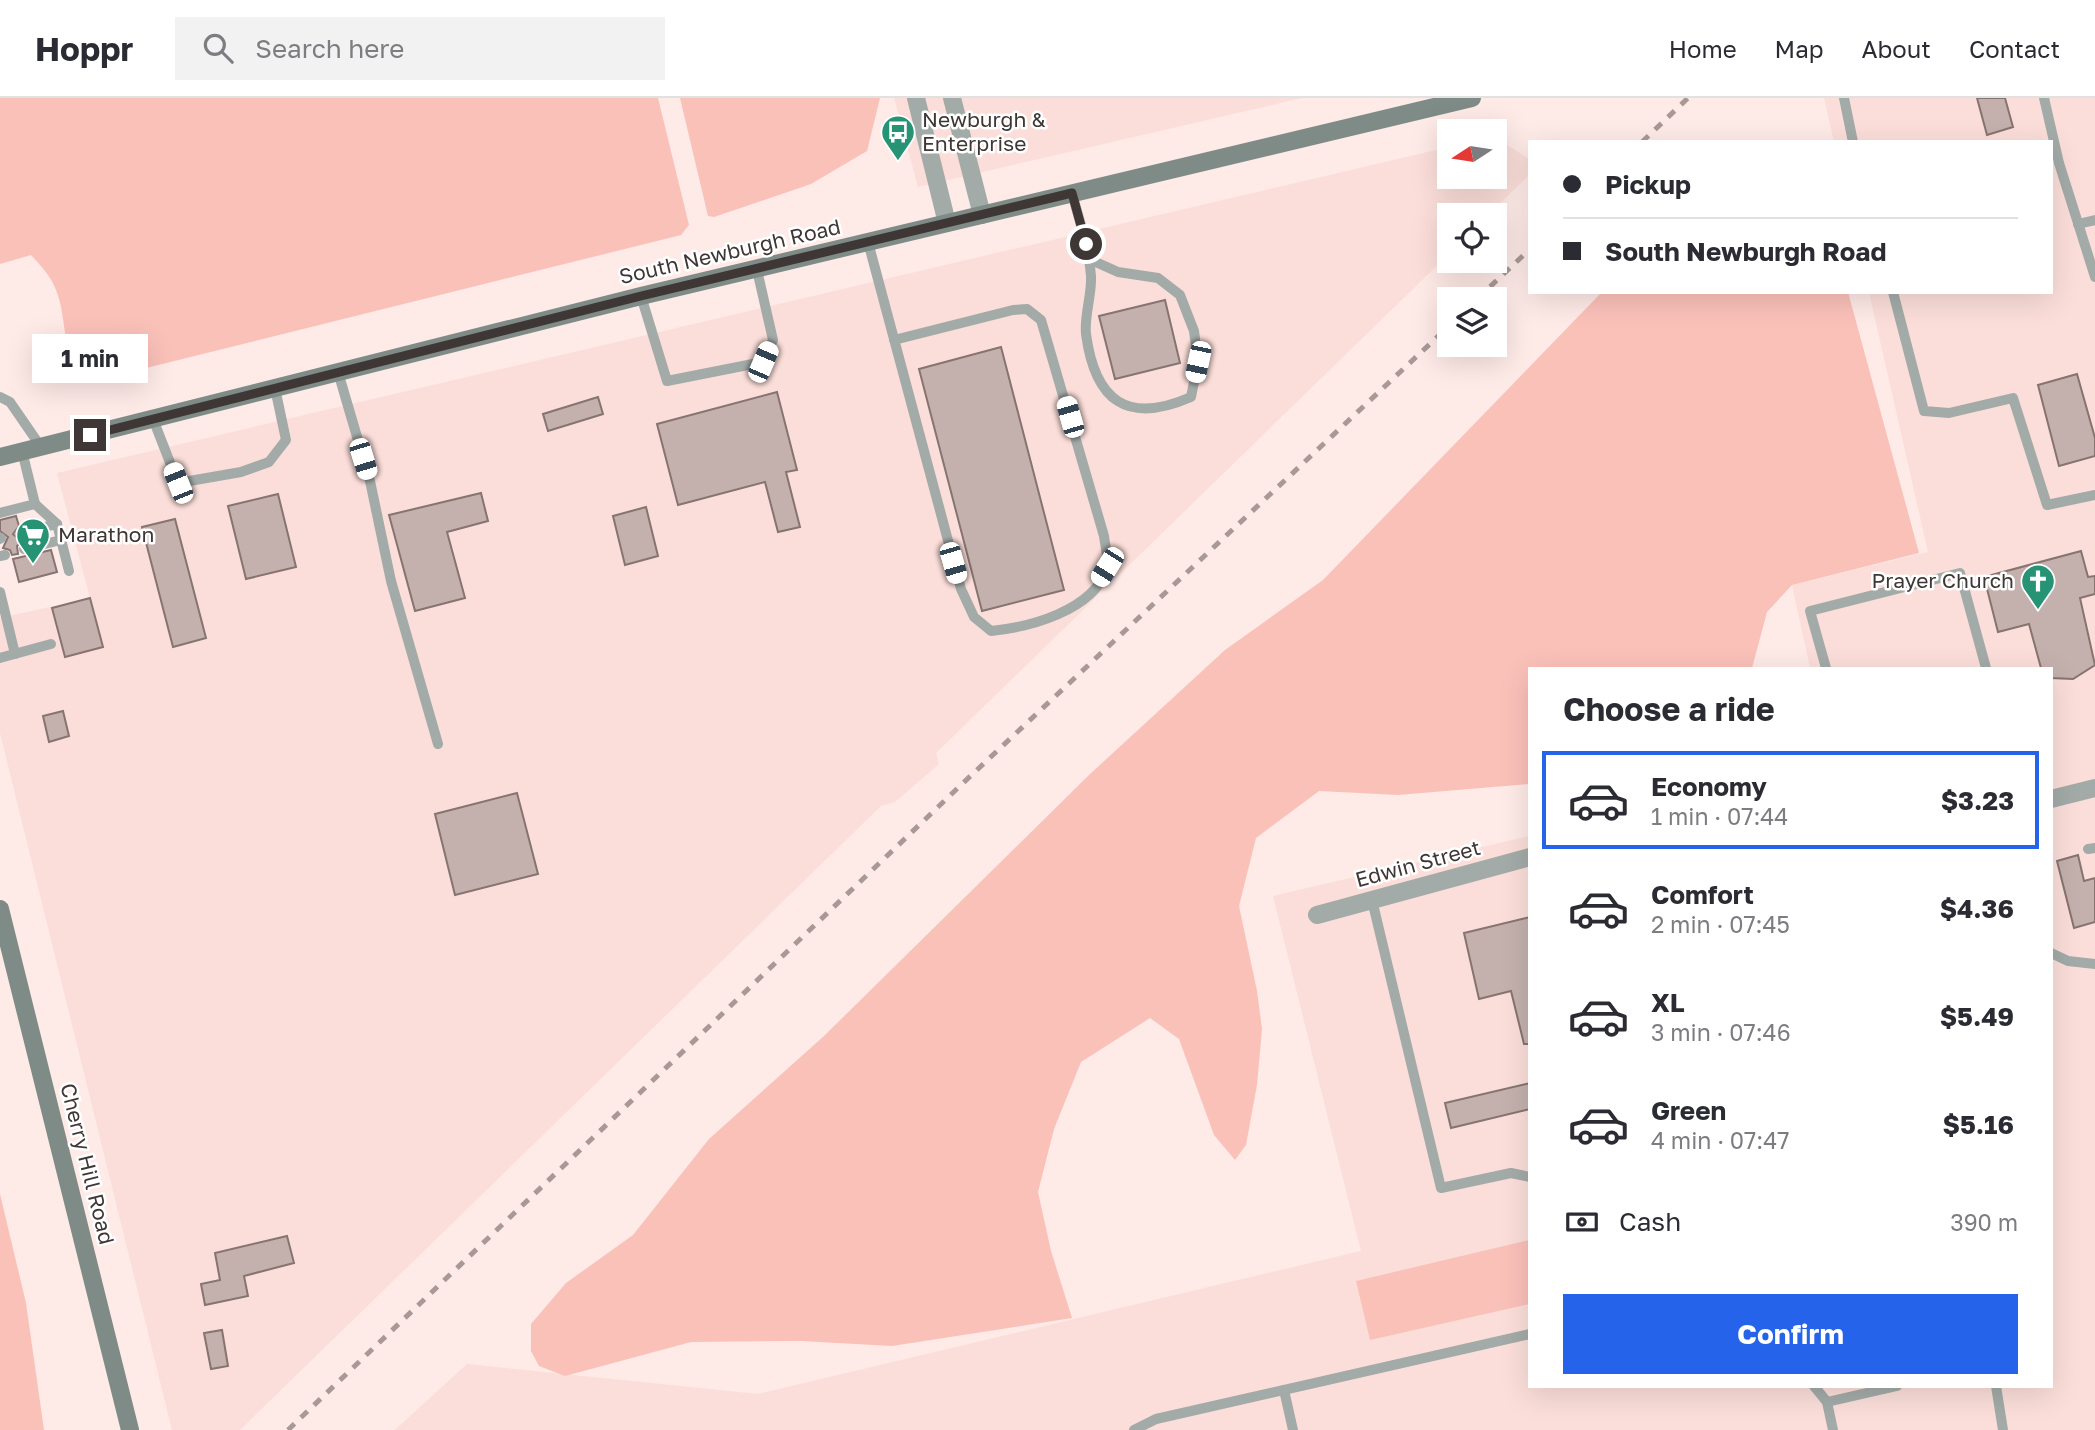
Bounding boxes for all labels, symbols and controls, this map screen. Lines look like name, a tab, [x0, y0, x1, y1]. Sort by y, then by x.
search box	[175, 17, 665, 80]
text: Hoppr	[35, 29, 133, 68]
icon: search	[199, 29, 237, 67]
text: Search here	[255, 33, 404, 64]
text: Home	[1669, 34, 1737, 63]
text: Map	[1775, 34, 1824, 63]
text: About	[1862, 34, 1931, 63]
text: Contact	[1969, 34, 2060, 63]
place label: Newburgh & Enterprise	[922, 106, 1046, 156]
bus stop icon: Newburgh & Enterprise	[879, 113, 917, 162]
north arrow	[1437, 119, 1507, 189]
map controls	[1437, 119, 1507, 357]
text: Pickup	[1605, 169, 1691, 200]
button: locate	[1437, 203, 1507, 273]
street label: South Newburgh Road	[617, 213, 843, 289]
route start	[1070, 228, 1102, 260]
text: South Newburgh Road	[1605, 236, 1886, 267]
button: layers	[1437, 287, 1507, 357]
callout: 1 min	[32, 334, 148, 382]
car	[746, 339, 781, 385]
car	[1184, 339, 1213, 385]
text: 1 min	[61, 344, 119, 372]
car	[1055, 394, 1086, 440]
route end	[74, 419, 106, 451]
car	[347, 436, 380, 482]
car	[161, 460, 196, 506]
supermarket icon: Marathon	[14, 516, 52, 565]
place label: Marathon	[58, 521, 154, 547]
car	[938, 540, 969, 586]
car	[1087, 544, 1128, 590]
church icon: Prayer Church	[2019, 562, 2057, 611]
place label: Prayer Church	[1872, 567, 2014, 593]
text: Choose a ride	[1563, 690, 1775, 728]
icon: car	[1567, 769, 1630, 832]
text: Economy	[1651, 771, 1767, 802]
text: $3.23	[1941, 785, 2014, 816]
text: 1 min · 07:44	[1651, 802, 1788, 830]
street label: Edwin Street	[1352, 834, 1483, 892]
icon: car	[1567, 877, 1630, 940]
text: Comfort	[1651, 879, 1754, 910]
text: $4.36	[1940, 893, 2014, 924]
text: 2 min · 07:45	[1651, 910, 1790, 938]
icon: car	[1567, 985, 1630, 1048]
text: XL	[1651, 987, 1685, 1018]
text: $5.49	[1940, 1001, 2014, 1032]
text: 3 min · 07:46	[1651, 1018, 1791, 1046]
street label: Cherry Hill Road	[55, 1081, 121, 1247]
icon: car	[1567, 1093, 1630, 1156]
text: Green	[1651, 1095, 1726, 1126]
text: $5.16	[1942, 1109, 2014, 1140]
text: 4 min · 07:47	[1651, 1126, 1789, 1154]
icon: cash	[1563, 1203, 1601, 1241]
text: Cash	[1619, 1206, 1681, 1237]
text: 390 m	[1950, 1208, 2018, 1236]
button: Confirm	[1563, 1294, 2018, 1374]

